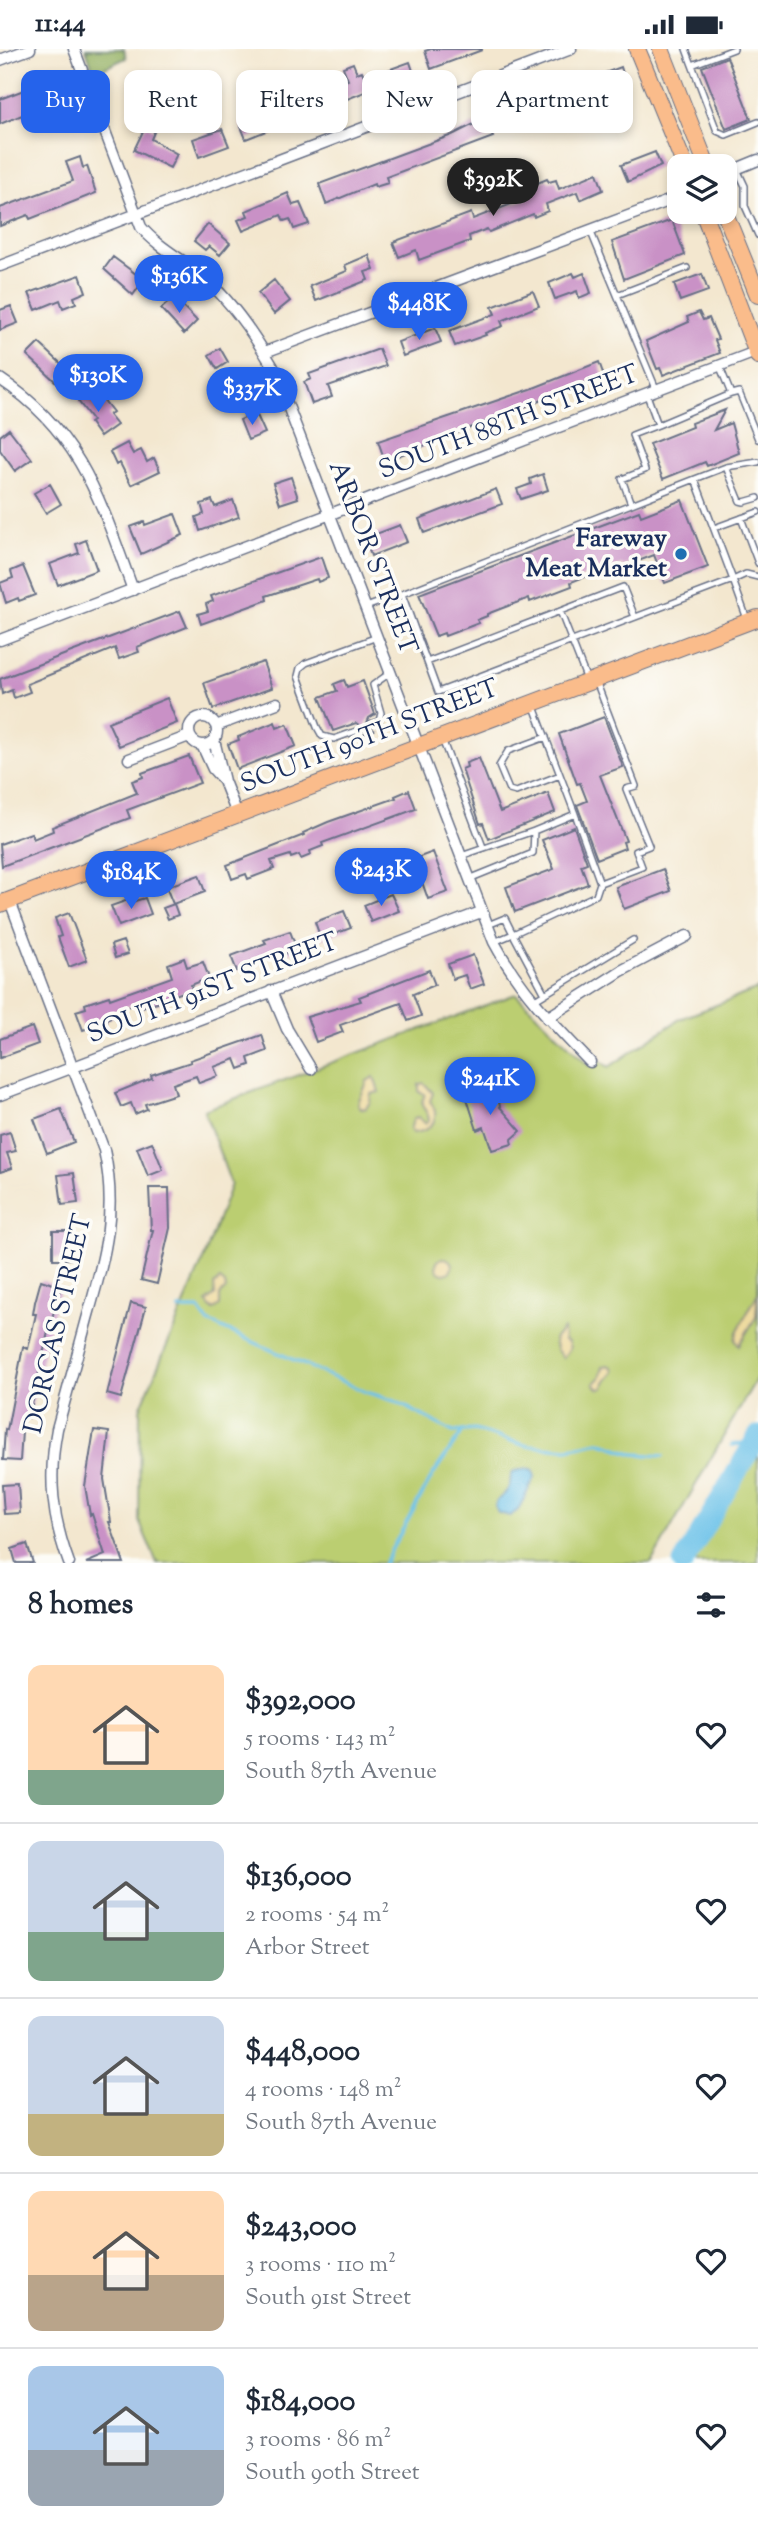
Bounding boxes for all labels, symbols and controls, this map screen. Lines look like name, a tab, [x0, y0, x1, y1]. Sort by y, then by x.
text: 11:44	[35, 6, 86, 43]
chip: Buy	[21, 70, 110, 133]
chip: Rent	[124, 70, 222, 133]
chip: Filters	[236, 70, 348, 133]
chip: New	[362, 70, 457, 133]
chip: Apartment	[471, 70, 633, 133]
map controls	[667, 154, 737, 224]
button: layers	[667, 154, 737, 224]
pin: $392K	[444, 159, 542, 218]
text: $392K	[463, 164, 523, 197]
pin: $136K	[130, 255, 228, 315]
text: $136K	[150, 261, 208, 294]
pin: $448K	[370, 282, 468, 342]
text: $448K	[387, 288, 451, 321]
pin: $130K	[49, 355, 147, 414]
street label: SOUTH 88TH STREET	[374, 356, 644, 490]
text: $130K	[69, 360, 127, 393]
pin: $337K	[203, 367, 301, 427]
text: $337K	[222, 373, 282, 406]
street label: ARBOR STREET	[318, 456, 426, 660]
place label: Fareway Meat Market	[526, 521, 667, 588]
marker: Fareway Meat Market	[673, 546, 689, 562]
street label: SOUTH 90TH STREET	[236, 671, 504, 803]
pin: $243K	[332, 849, 430, 908]
pin: $184K	[82, 851, 180, 911]
text: $243K	[351, 854, 411, 887]
text: $184K	[101, 857, 161, 890]
street label: SOUTH 91ST STREET	[82, 924, 344, 1054]
pin: $241K	[441, 1058, 539, 1117]
text: $241K	[460, 1063, 520, 1096]
street label: DORCAS STREET	[16, 1211, 102, 1437]
text: 8 homes	[28, 1584, 133, 1627]
icon: filters	[692, 1586, 730, 1624]
text: $392,000	[245, 1680, 356, 1723]
icon: home	[84, 1693, 168, 1777]
icon: heart	[692, 1716, 730, 1754]
text: 5 rooms · 143 m²	[245, 1723, 396, 1756]
text: South 87th Avenue	[245, 1756, 437, 1789]
text: $136,000	[245, 1856, 352, 1899]
icon: home	[84, 1869, 168, 1953]
icon: heart	[692, 1892, 730, 1930]
text: 2 rooms · 54 m²	[245, 1899, 389, 1932]
text: Arbor Street	[245, 1932, 370, 1965]
text: $448,000	[245, 2031, 360, 2074]
icon: home	[84, 2044, 168, 2128]
icon: heart	[692, 2067, 730, 2105]
text: 4 rooms · 148 m²	[245, 2074, 402, 2107]
text: South 87th Avenue	[245, 2107, 437, 2140]
text: $243,000	[245, 2206, 357, 2249]
icon: home	[84, 2219, 168, 2303]
icon: heart	[692, 2242, 730, 2280]
text: 3 rooms · 110 m²	[245, 2249, 396, 2282]
text: South 91st Street	[245, 2282, 411, 2315]
text: $184,000	[245, 2381, 355, 2424]
icon: home	[84, 2394, 168, 2478]
icon: heart	[692, 2417, 730, 2455]
text: 3 rooms · 86 m²	[245, 2424, 391, 2457]
text: South 90th Street	[245, 2457, 420, 2490]

